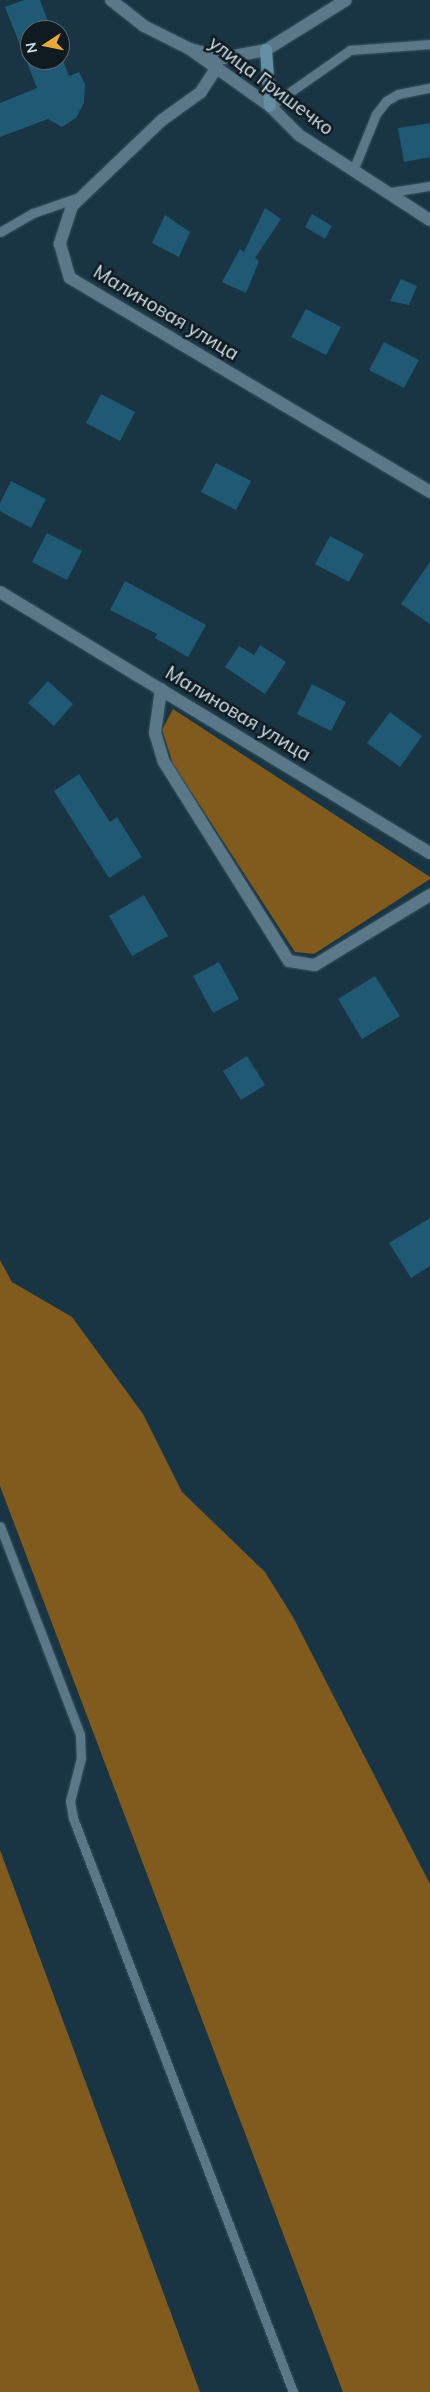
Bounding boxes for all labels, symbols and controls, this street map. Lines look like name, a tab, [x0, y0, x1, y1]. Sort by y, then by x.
north arrow	[20, 20, 70, 70]
street label: улица Гришечко	[204, 32, 338, 140]
text: N	[21, 41, 41, 55]
street label: Малиновая улица	[89, 261, 243, 365]
street label: Малиновая улица	[161, 662, 315, 766]

